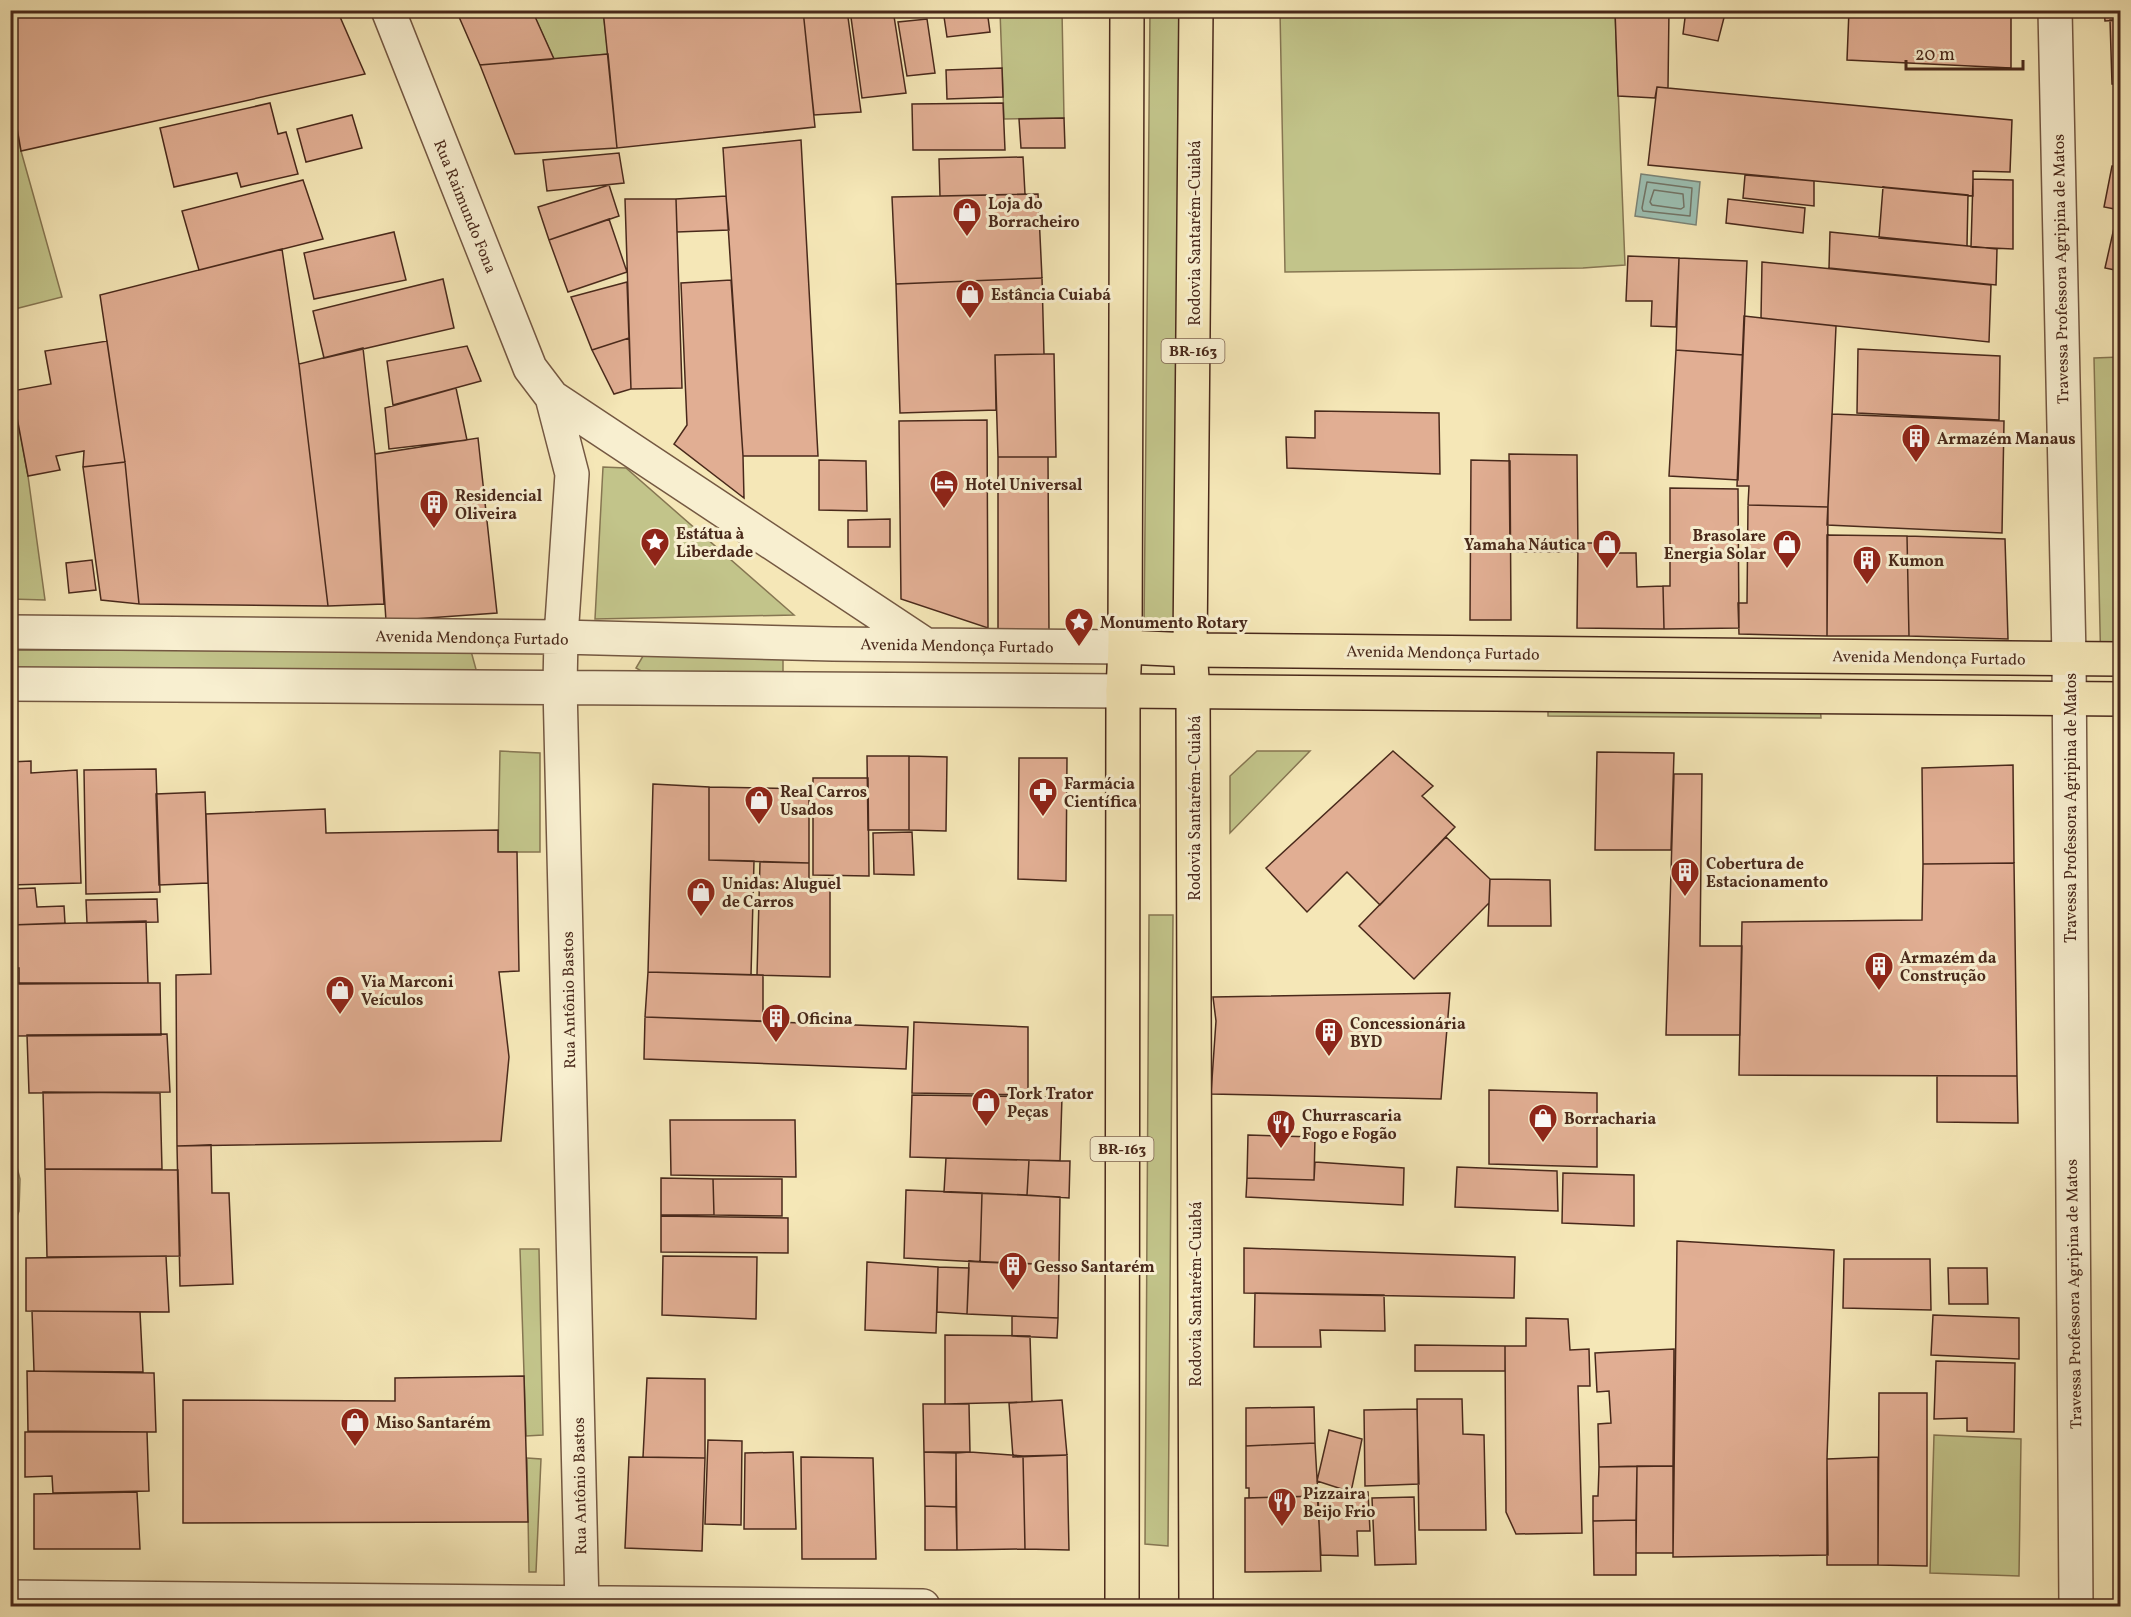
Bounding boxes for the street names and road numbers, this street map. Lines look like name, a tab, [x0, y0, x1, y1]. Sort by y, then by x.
street label: Travessa Professora Agripina de Matos	[2049, 134, 2075, 404]
street label: Rua Raimundo Fona	[427, 137, 501, 277]
street label: Rodovia Santarém-Cuiabá	[1185, 140, 1207, 326]
road number: BR-163	[1162, 339, 1224, 363]
street label: Avenida Mendonça Furtado	[375, 626, 569, 652]
street label: Avenida Mendonça Furtado	[860, 634, 1054, 660]
street label: Avenida Mendonça Furtado	[1346, 641, 1540, 667]
street label: Avenida Mendonça Furtado	[1832, 646, 2026, 672]
street label: Travessa Professora Agripina de Matos	[2061, 673, 2083, 943]
street label: Rodovia Santarém-Cuiabá	[1185, 715, 1207, 901]
street label: Rua Antônio Bastos	[558, 931, 582, 1069]
road number: BR-163	[1090, 1137, 1154, 1161]
street label: Travessa Professora Agripina de Matos	[2062, 1159, 2088, 1429]
street label: Rodovia Santarém-Cuiabá	[1186, 1201, 1208, 1387]
street label: Rua Antônio Bastos	[569, 1417, 593, 1555]

